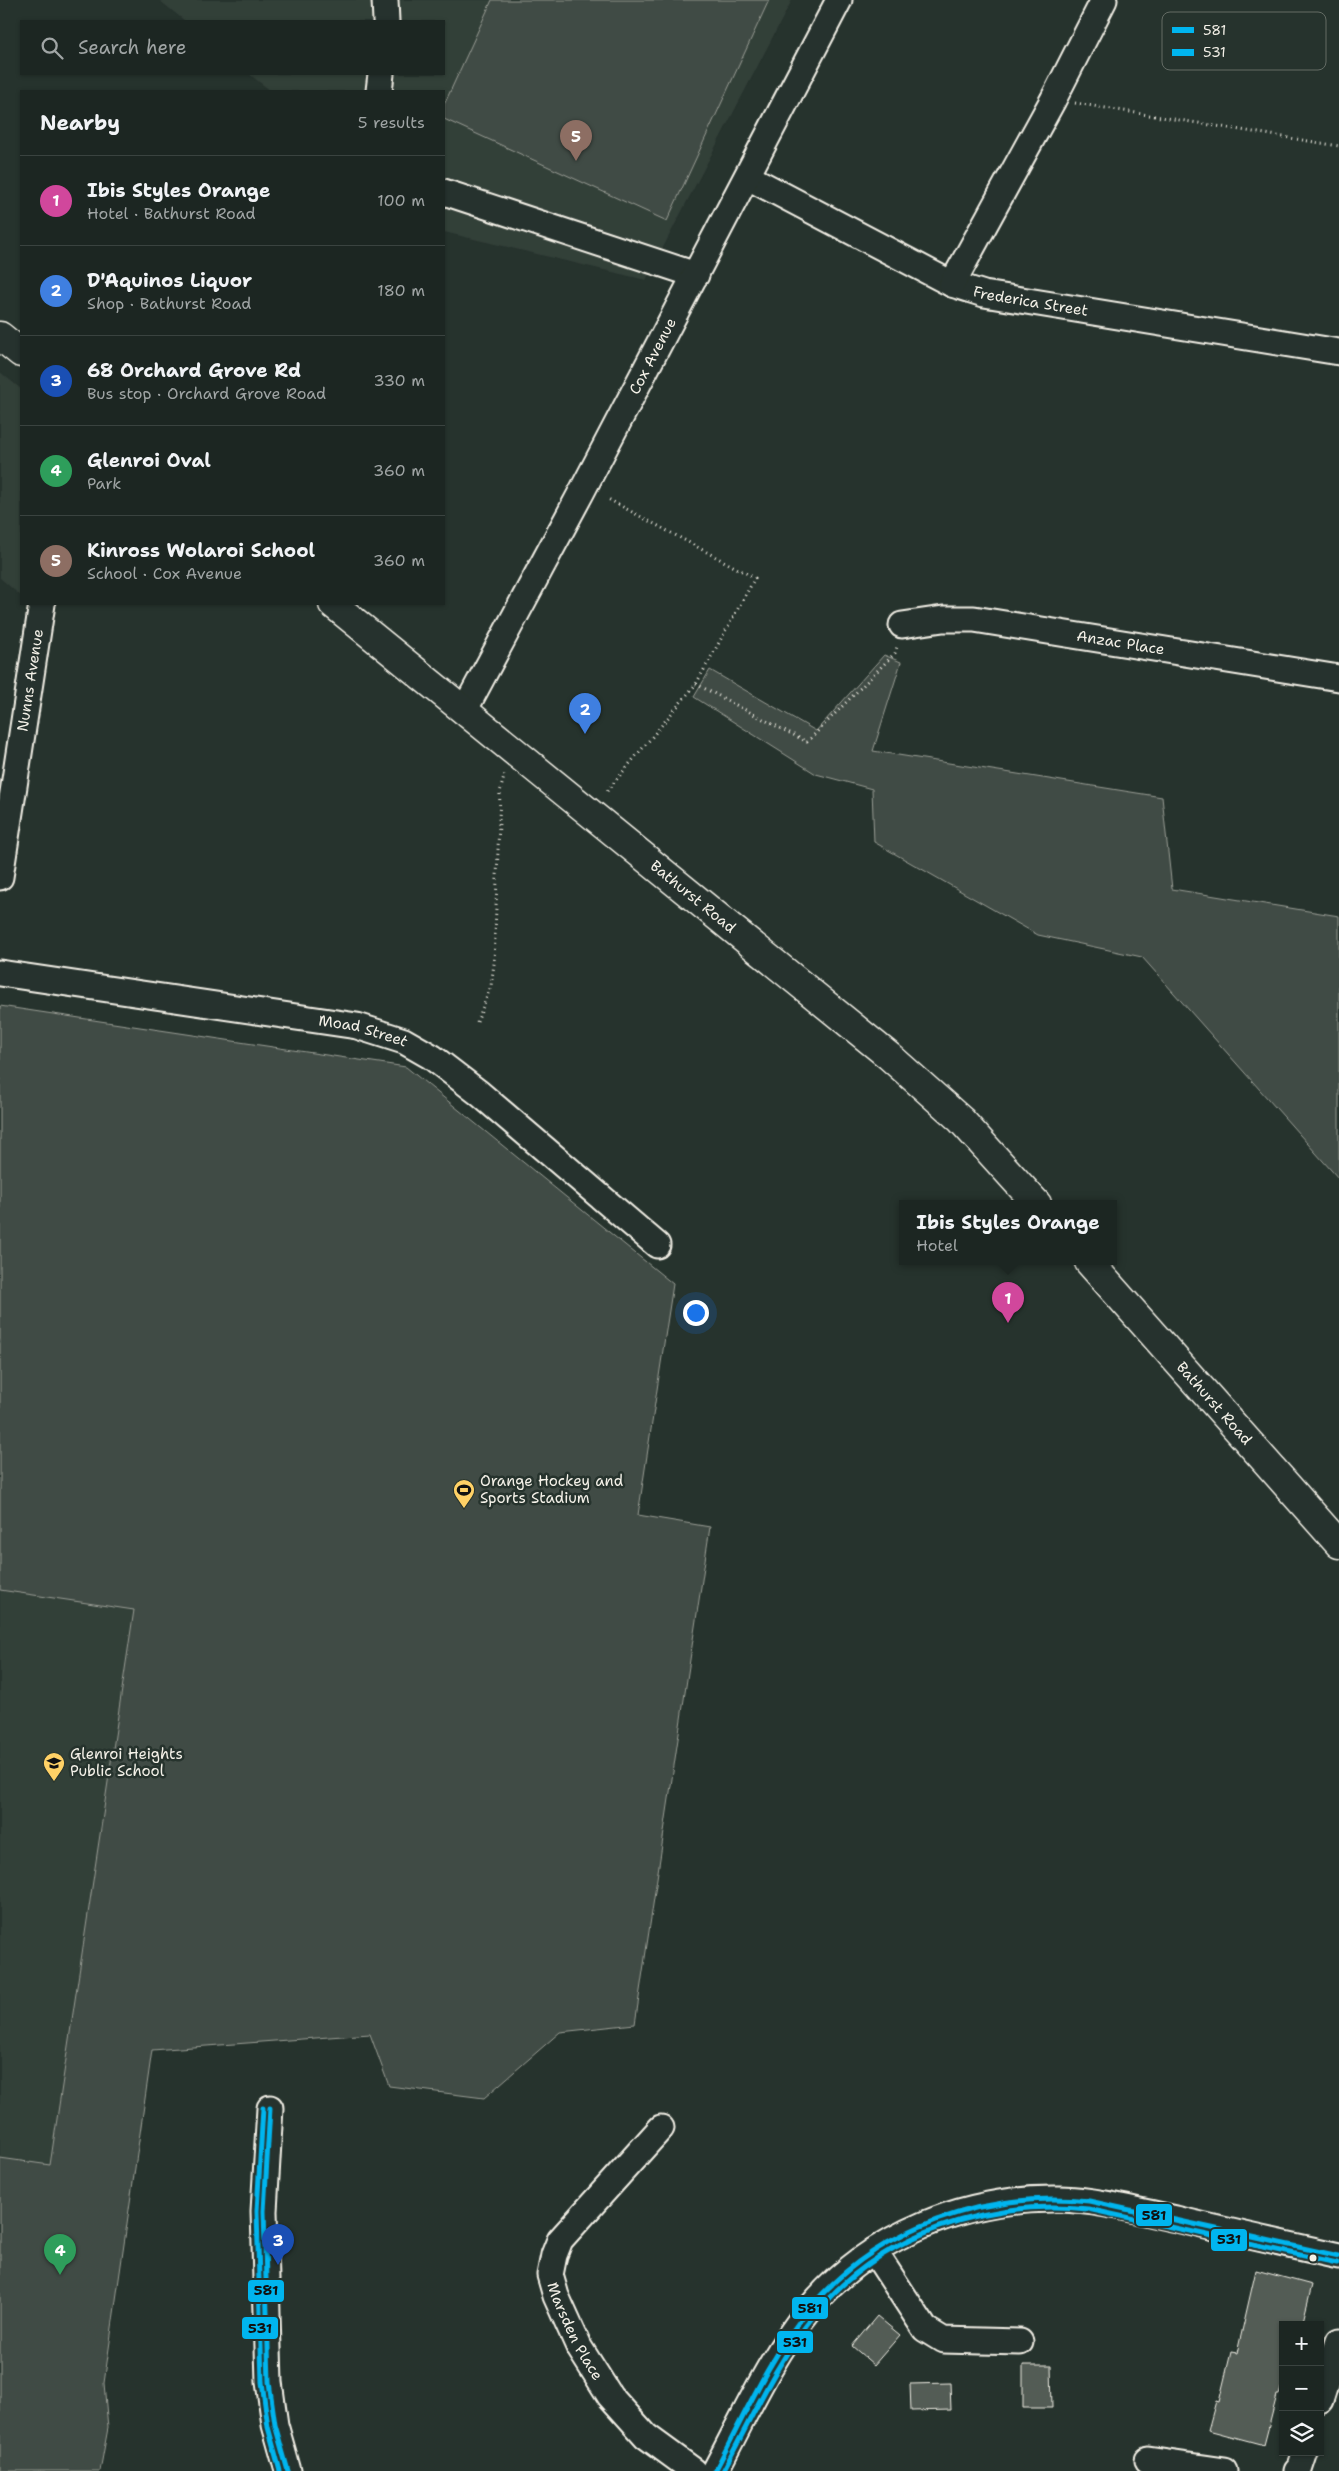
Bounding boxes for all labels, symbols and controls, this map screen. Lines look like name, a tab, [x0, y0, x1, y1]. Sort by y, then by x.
legend	[1162, 12, 1326, 70]
search box	[20, 20, 445, 75]
text: 581	[1203, 21, 1226, 39]
icon: search	[38, 34, 66, 62]
text: Search here	[78, 35, 187, 60]
text: 531	[1203, 43, 1226, 61]
text: Nearby	[40, 109, 120, 137]
text: 5 results	[358, 112, 425, 133]
pin: 5	[560, 120, 592, 161]
text: Ibis Styles Orange	[87, 178, 270, 203]
text: 1	[52, 190, 60, 211]
text: 100 m	[377, 190, 425, 211]
text: Hotel · Bathurst Road	[87, 203, 256, 224]
text: D'Aquinos Liquor	[87, 268, 252, 293]
text: 2	[50, 280, 62, 301]
text: 180 m	[377, 280, 425, 301]
street label: Frederica Street	[970, 281, 1090, 321]
text: Shop · Bathurst Road	[87, 293, 251, 314]
street label: Cox Avenue	[624, 314, 681, 398]
text: 68 Orchard Grove Rd	[87, 358, 301, 383]
text: 3	[50, 370, 62, 391]
text: 330 m	[373, 370, 425, 391]
text: Bus stop · Orchard Grove Road	[87, 383, 326, 404]
text: Glenroi Oval	[87, 448, 211, 473]
text: 4	[50, 460, 62, 481]
text: 360 m	[373, 460, 425, 481]
text: Park	[87, 473, 121, 494]
text: Kinross Wolaroi School	[87, 538, 315, 563]
text: 5	[51, 550, 61, 571]
text: 360 m	[373, 550, 425, 571]
text: School · Cox Avenue	[87, 563, 242, 584]
street label: Anzac Place	[1075, 626, 1166, 660]
street label: Nunns Avenue	[12, 628, 48, 733]
pin: 2	[569, 693, 601, 734]
street label: Bathurst Road	[646, 856, 740, 938]
street label: Moad Street	[317, 1010, 412, 1051]
popup	[899, 1200, 1117, 1265]
text: Ibis Styles Orange	[916, 1210, 1100, 1235]
text: Hotel	[916, 1235, 958, 1256]
pin: 1	[992, 1282, 1024, 1323]
your location	[683, 1300, 709, 1326]
street label: Bathurst Road	[1172, 1358, 1257, 1450]
place label: Orange Hockey and Sports Stadium	[480, 1471, 624, 1508]
sports icon: Orange Hockey and Sports Stadium	[452, 1478, 476, 1509]
place label: Glenroi Heights Public School	[70, 1744, 183, 1781]
school or university icon: Glenroi Heights Public School	[42, 1751, 66, 1782]
line badge: 581	[1135, 2203, 1173, 2227]
text: 581	[1142, 2206, 1166, 2224]
pin: 3	[262, 2224, 294, 2265]
line badge: 531	[1210, 2228, 1248, 2252]
text: 531	[1217, 2230, 1241, 2248]
pin: 4	[44, 2234, 76, 2275]
unlabelled marker	[1308, 2253, 1318, 2263]
line badge: 581	[247, 2279, 285, 2303]
street label: Marsden Place	[543, 2280, 608, 2384]
text: 581	[254, 2281, 278, 2299]
line badge: 581	[791, 2296, 829, 2320]
text: 581	[798, 2299, 822, 2317]
line badge: 531	[241, 2316, 279, 2340]
text: 531	[248, 2319, 272, 2337]
map controls	[1279, 2321, 1324, 2456]
button: +	[1279, 2321, 1324, 2366]
line badge: 531	[776, 2330, 814, 2354]
text: 531	[783, 2333, 807, 2351]
button: −	[1279, 2366, 1324, 2411]
button: layers	[1279, 2411, 1324, 2456]

